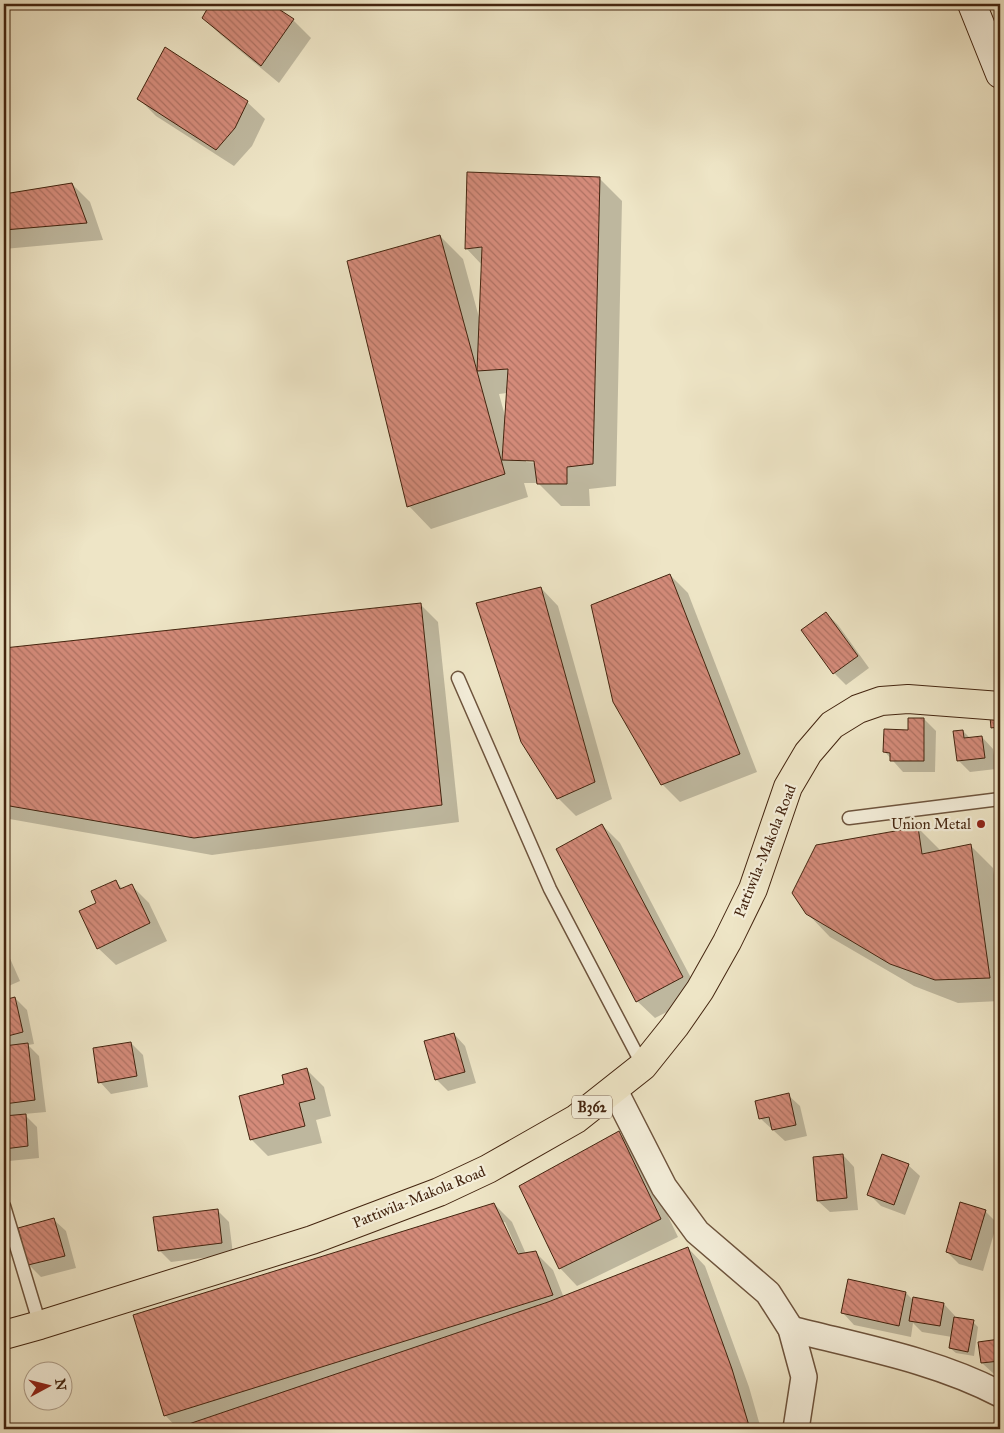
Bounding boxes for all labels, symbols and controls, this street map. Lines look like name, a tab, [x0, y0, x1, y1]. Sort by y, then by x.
street label: Pattiwila-Makola Road	[730, 782, 800, 920]
place label: Union Metal	[891, 815, 972, 833]
marker: Union Metal	[975, 818, 987, 830]
road number: B362	[572, 1096, 612, 1118]
street label: Pattiwila-Makola Road	[350, 1162, 488, 1232]
north arrow	[22, 1360, 72, 1410]
text: N	[51, 1378, 70, 1392]

